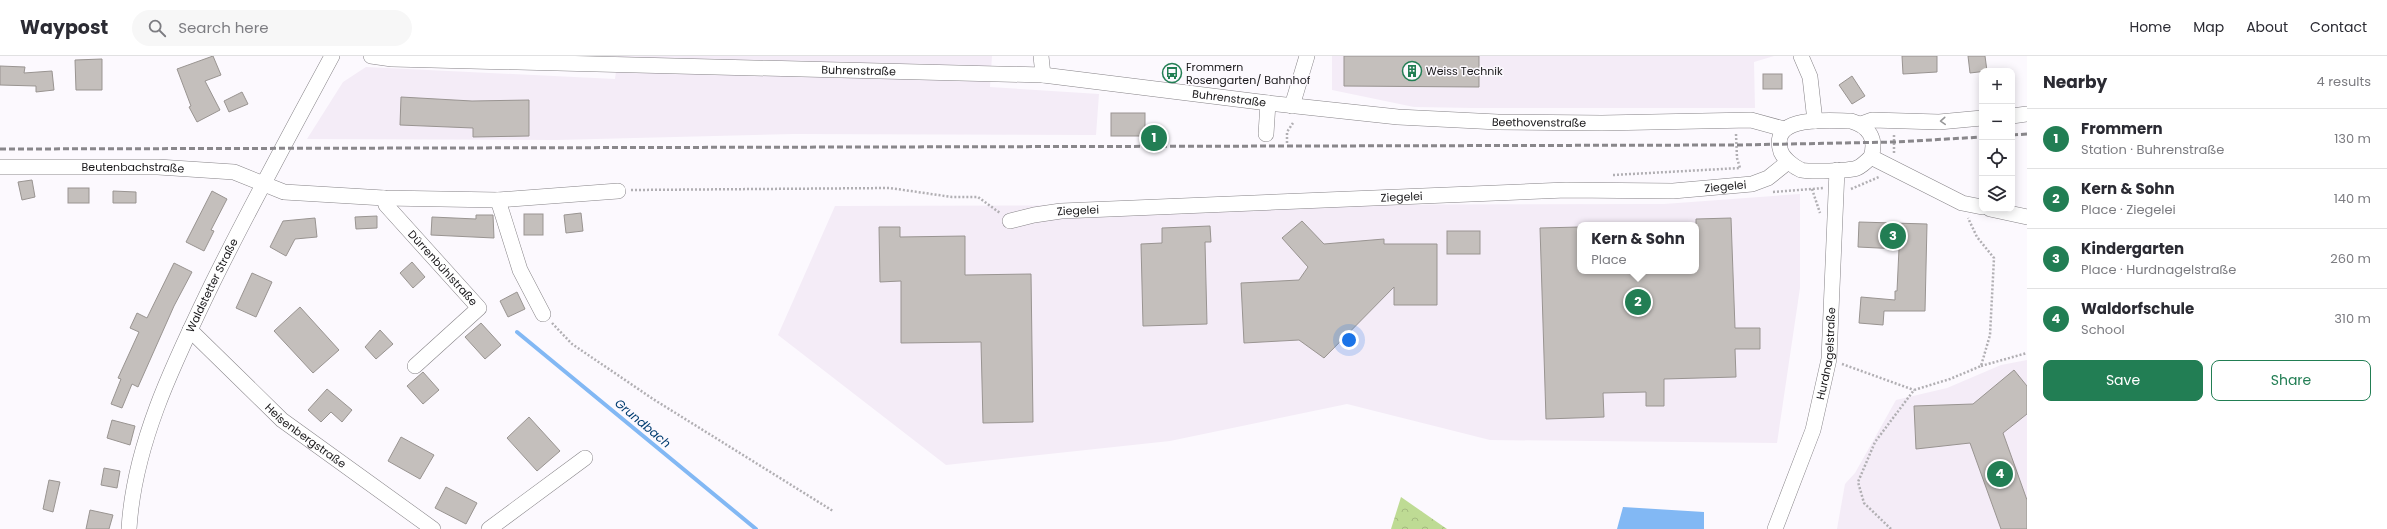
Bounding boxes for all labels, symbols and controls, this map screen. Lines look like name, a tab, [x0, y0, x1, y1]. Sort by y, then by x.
search box	[132, 10, 412, 46]
text: Waypost	[20, 14, 108, 41]
icon: search	[146, 17, 168, 39]
text: Search here	[178, 17, 269, 38]
text: Home	[2129, 17, 2171, 37]
text: Map	[2193, 17, 2224, 37]
text: About	[2246, 17, 2288, 37]
text: Contact	[2310, 17, 2367, 37]
place label: Frommern Rosengarten/ Bahnhof	[1186, 59, 1311, 88]
building icon: Weiss Technik	[1401, 60, 1423, 82]
street label: Buhrenstraße	[821, 62, 896, 79]
bus stop icon: Frommern Rosengarten/ Bahnhof	[1161, 62, 1183, 84]
place label: Weiss Technik	[1426, 63, 1503, 79]
map controls	[1979, 68, 2015, 212]
button: +	[1979, 68, 2015, 104]
text: Nearby	[2043, 70, 2107, 94]
text: 4 results	[2317, 72, 2371, 91]
street label: Buhrenstraße	[1191, 86, 1267, 111]
button: −	[1979, 104, 2015, 140]
street label: Beethovenstraße	[1491, 114, 1586, 131]
one-way arrow	[1940, 117, 1946, 126]
text: Frommern	[2081, 118, 2163, 139]
pin: 1	[1141, 123, 1167, 153]
text: 1	[2054, 129, 2058, 148]
text: 130 m	[2334, 129, 2371, 148]
button: locate	[1979, 140, 2015, 176]
text: Station · Buhrenstraße	[2081, 140, 2224, 159]
street label: Beutenbachstraße	[82, 159, 185, 177]
button: layers	[1979, 176, 2015, 212]
street label: Ziegelei	[1704, 177, 1747, 196]
text: Kern & Sohn	[2081, 178, 2175, 199]
street label: Ziegelei	[1380, 188, 1423, 206]
text: 2	[2052, 189, 2060, 208]
text: 140 m	[2334, 189, 2371, 208]
text: Place · Ziegelei	[2081, 200, 2176, 219]
street label: Ziegelei	[1056, 201, 1100, 220]
pin: 3	[1880, 221, 1906, 251]
popup	[1577, 222, 1699, 274]
street label: Dürrenbühlstraße	[404, 227, 481, 309]
text: Kern & Sohn	[1591, 228, 1685, 249]
street label: Waldstetter Straße	[182, 235, 242, 335]
text: Kindergarten	[2081, 238, 2184, 259]
text: 3	[2052, 249, 2060, 268]
text: 260 m	[2330, 249, 2371, 268]
text: Place	[1591, 250, 1627, 269]
text: Place · Hurdnagelstraße	[2081, 260, 2236, 279]
pin: 2	[1625, 287, 1651, 317]
text: Waldorfschule	[2081, 298, 2194, 319]
street label: Hurdnagelstraße	[1812, 307, 1839, 401]
text: 4	[2052, 309, 2060, 328]
text: 310 m	[2334, 309, 2371, 328]
text: School	[2081, 320, 2125, 339]
your location	[1339, 330, 1359, 350]
button: Save	[2043, 360, 2203, 401]
button: Share	[2211, 360, 2371, 401]
water label: Grundbach	[611, 394, 675, 452]
street label: Heisenbergstraße	[262, 400, 350, 472]
pin: 4	[1987, 459, 2013, 489]

